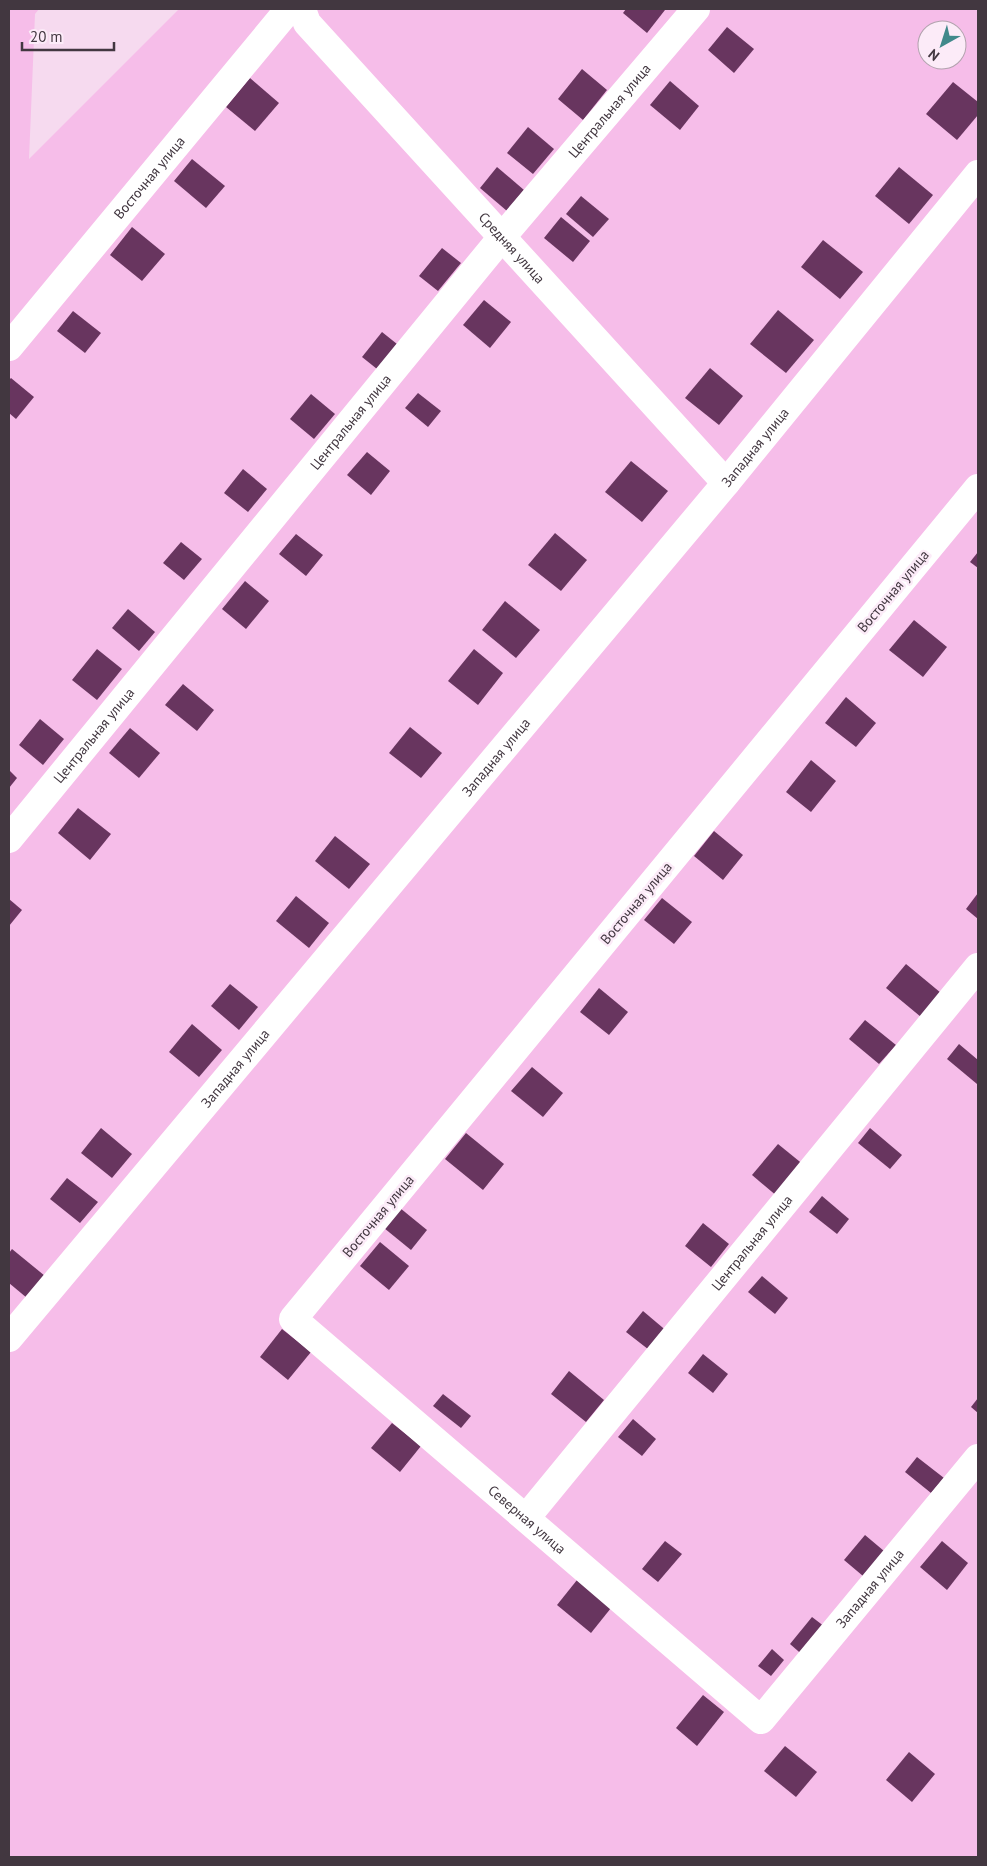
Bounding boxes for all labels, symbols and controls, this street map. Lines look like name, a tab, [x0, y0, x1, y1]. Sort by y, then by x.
scale bar	[22, 20, 115, 52]
north arrow	[917, 20, 967, 70]
text: 20 m	[30, 27, 63, 46]
text: N	[925, 45, 943, 65]
street label: Центральная улица	[564, 60, 655, 162]
street label: Восточная улица	[110, 132, 189, 223]
street label: Средняя улица	[475, 208, 549, 287]
street label: Центральная улица	[306, 371, 395, 473]
street label: Западная улица	[717, 404, 793, 491]
street label: Восточная улица	[853, 546, 933, 636]
street label: Центральная улица	[49, 684, 138, 787]
street label: Западная улица	[458, 714, 534, 800]
street label: Восточная улица	[596, 858, 676, 948]
street label: Западная улица	[197, 1025, 273, 1111]
street label: Восточная улица	[338, 1171, 418, 1261]
street label: Центральная улица	[707, 1191, 796, 1294]
street label: Северная улица	[484, 1481, 570, 1558]
street label: Западная улица	[832, 1545, 908, 1632]

